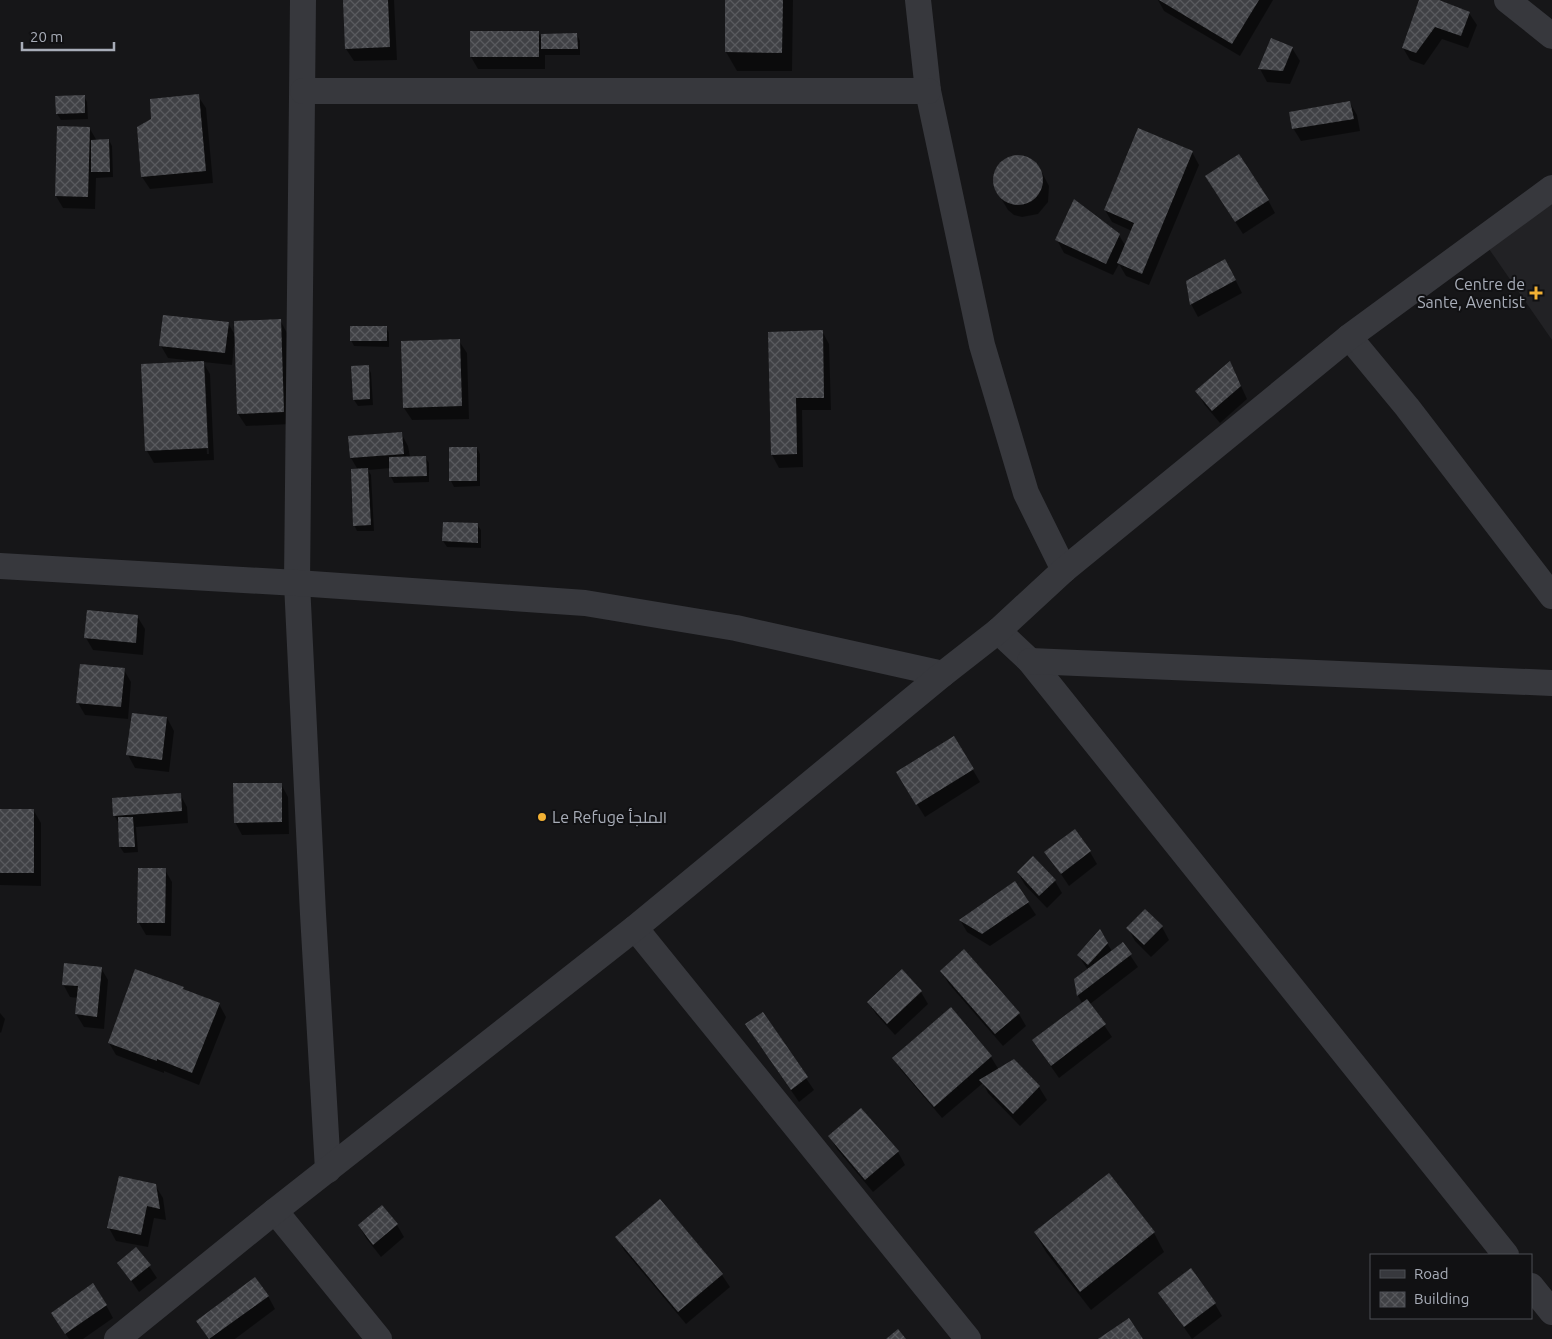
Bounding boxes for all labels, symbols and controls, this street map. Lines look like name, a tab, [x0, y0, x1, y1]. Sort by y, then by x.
scale bar	[22, 20, 115, 52]
text: 20 m	[30, 28, 63, 45]
place label: Centre de Sante, Aventist	[1417, 275, 1526, 311]
marker: Centre de Sante, Aventist	[1529, 286, 1543, 300]
place label: Le Refuge الملجأ	[552, 808, 667, 827]
marker: Le Refuge الملجأ	[536, 811, 548, 823]
legend	[1370, 1254, 1532, 1319]
text: Road	[1414, 1265, 1449, 1282]
text: Building	[1414, 1290, 1469, 1307]

